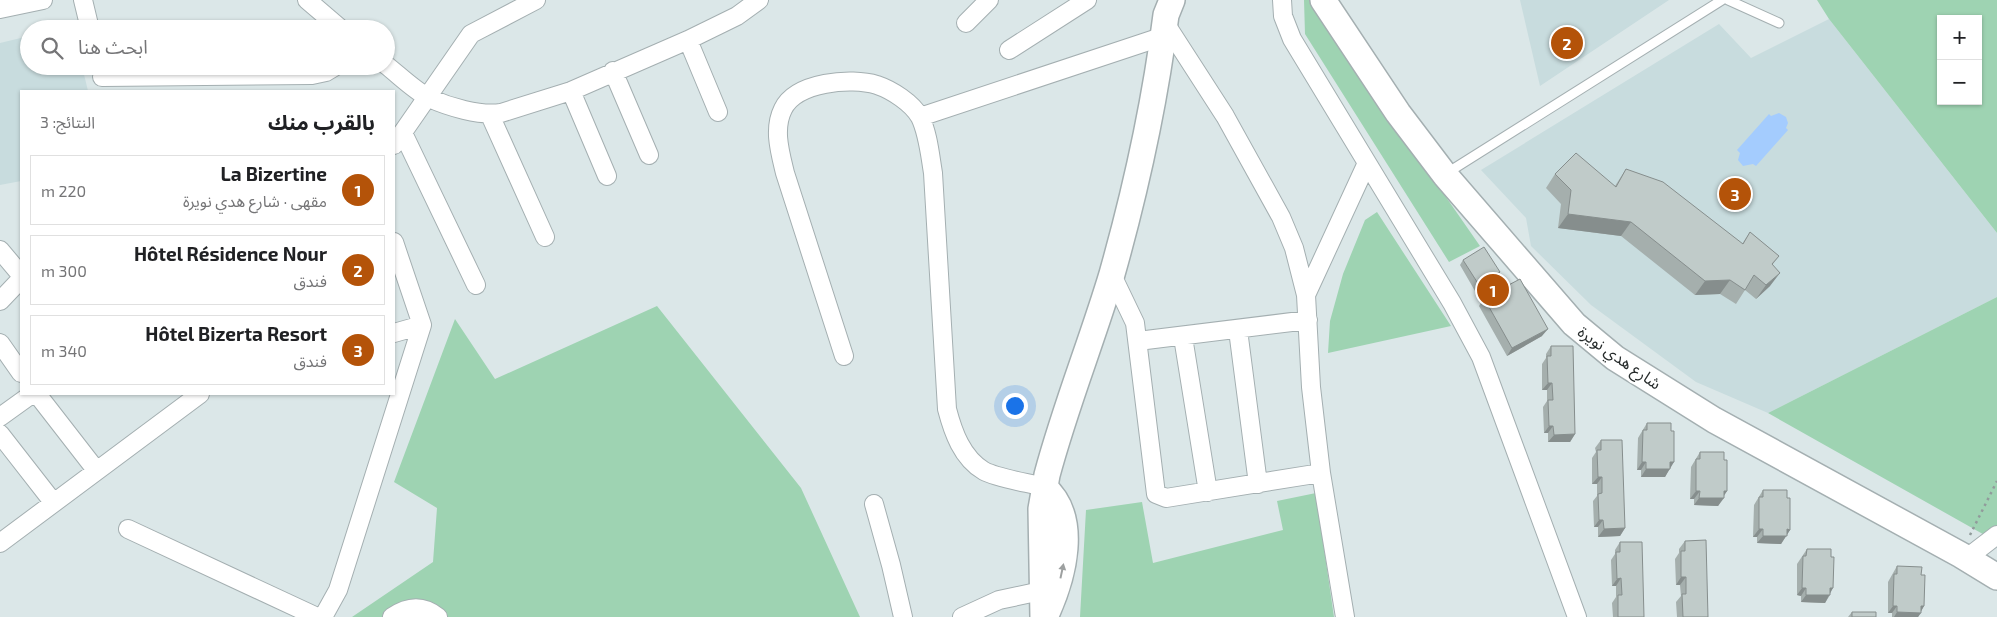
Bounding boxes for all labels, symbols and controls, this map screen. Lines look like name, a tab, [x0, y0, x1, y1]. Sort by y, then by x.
map controls	[1937, 15, 1982, 105]
button: +	[1937, 15, 1982, 60]
search box	[20, 20, 395, 75]
pin: 2	[1551, 24, 1583, 62]
icon: search	[38, 34, 66, 62]
text: ابحث هنا	[78, 35, 148, 58]
button: −	[1937, 60, 1982, 105]
text: بالقرب منك	[268, 109, 375, 134]
text: النتائج: 3	[40, 112, 95, 131]
text: La Bizertine	[221, 162, 327, 185]
pin: 3	[1719, 175, 1751, 213]
text: 220 m	[41, 181, 86, 200]
text: 1	[355, 181, 361, 200]
text: مقهى · شارع هدي نويرة	[183, 191, 327, 210]
text: Hôtel Résidence Nour	[134, 242, 327, 265]
text: 300 m	[41, 261, 87, 280]
text: 2	[353, 261, 363, 280]
text: فندق	[293, 271, 327, 290]
pin: 1	[1477, 271, 1509, 309]
street label: شارع هدي نويرة	[1573, 321, 1665, 396]
text: Hôtel Bizerta Resort	[145, 322, 327, 345]
text: 340 m	[41, 341, 87, 360]
text: 3	[353, 341, 363, 360]
text: فندق	[293, 351, 327, 370]
your location	[1002, 393, 1028, 419]
one-way arrow	[1058, 564, 1066, 579]

